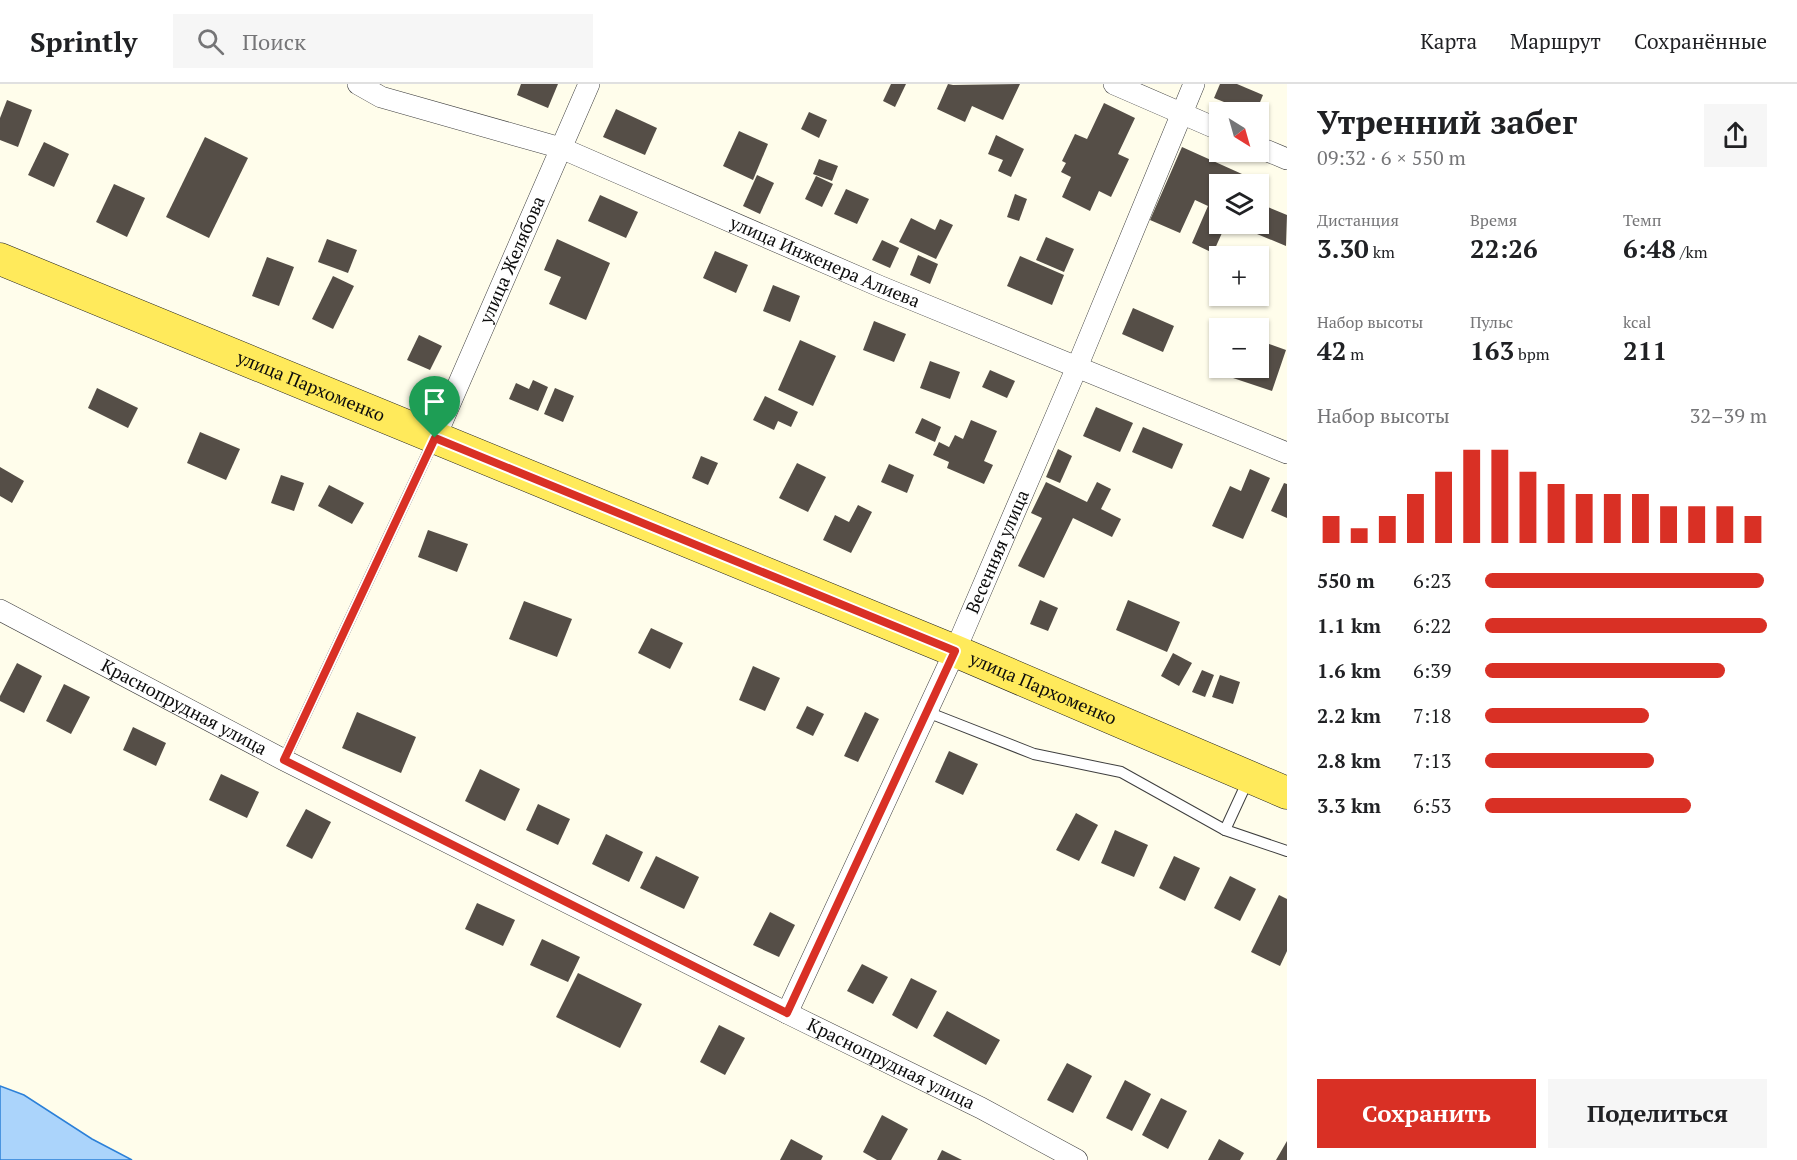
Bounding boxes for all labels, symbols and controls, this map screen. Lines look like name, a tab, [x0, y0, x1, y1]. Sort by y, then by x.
search box	[173, 14, 593, 68]
text: Sprintly	[30, 23, 137, 60]
icon: search	[194, 25, 227, 58]
text: Поиск	[242, 27, 306, 56]
text: Карта	[1420, 27, 1477, 55]
text: Маршрут	[1510, 27, 1601, 55]
text: Сохранённые	[1634, 27, 1767, 55]
text: Утренний забег	[1317, 100, 1577, 143]
north arrow	[1209, 102, 1269, 162]
map controls	[1209, 102, 1269, 378]
button: share	[1704, 104, 1767, 167]
text: 09:32 · 6 × 550 m	[1317, 144, 1466, 171]
button: layers	[1209, 174, 1269, 234]
street label: улица Желябова	[473, 192, 550, 328]
street label: улица Инженера Алиева	[726, 209, 924, 312]
text: Дистанция	[1317, 209, 1399, 231]
text: Время	[1470, 209, 1517, 231]
text: Темп	[1623, 209, 1661, 231]
text: 3.30	[1317, 231, 1369, 265]
text: 22:26	[1470, 231, 1538, 265]
text: 6:48	[1623, 231, 1676, 265]
text: km	[1369, 241, 1395, 263]
text: /km	[1676, 241, 1707, 263]
button: +	[1209, 246, 1269, 306]
text: Набор высоты	[1317, 311, 1423, 333]
text: Пульс	[1470, 311, 1513, 333]
text: kcal	[1623, 311, 1651, 333]
button: −	[1209, 318, 1269, 378]
text: 42	[1317, 333, 1346, 367]
text: 163	[1470, 333, 1514, 367]
text: 211	[1623, 333, 1667, 367]
text: m	[1346, 343, 1364, 365]
text: bpm	[1514, 343, 1550, 365]
street label: улица Пархоменко	[233, 344, 389, 427]
pin	[409, 376, 460, 438]
icon: arrive	[418, 385, 451, 418]
text: Набор высоты	[1317, 402, 1450, 429]
text: 32–39 m	[1690, 402, 1767, 429]
street label: Весенняя улица	[960, 486, 1034, 617]
text: 550 m	[1317, 567, 1375, 594]
text: 6:23	[1413, 567, 1452, 594]
text: 1.1 km	[1317, 612, 1381, 639]
text: 6:22	[1413, 612, 1452, 639]
street label: улица Пархоменко	[965, 645, 1121, 730]
street label: Краснопрудная улица	[97, 653, 271, 760]
text: 1.6 km	[1317, 657, 1381, 684]
text: 6:39	[1413, 657, 1452, 684]
text: 2.2 km	[1317, 702, 1381, 729]
text: 7:18	[1413, 702, 1452, 729]
text: 2.8 km	[1317, 747, 1381, 774]
text: 7:13	[1413, 747, 1452, 774]
text: 3.3 km	[1317, 792, 1381, 819]
text: 6:53	[1413, 792, 1452, 819]
street label: Краснопрудная улица	[804, 1012, 979, 1114]
button: Сохранить	[1317, 1079, 1536, 1148]
button: Поделиться	[1548, 1079, 1767, 1148]

